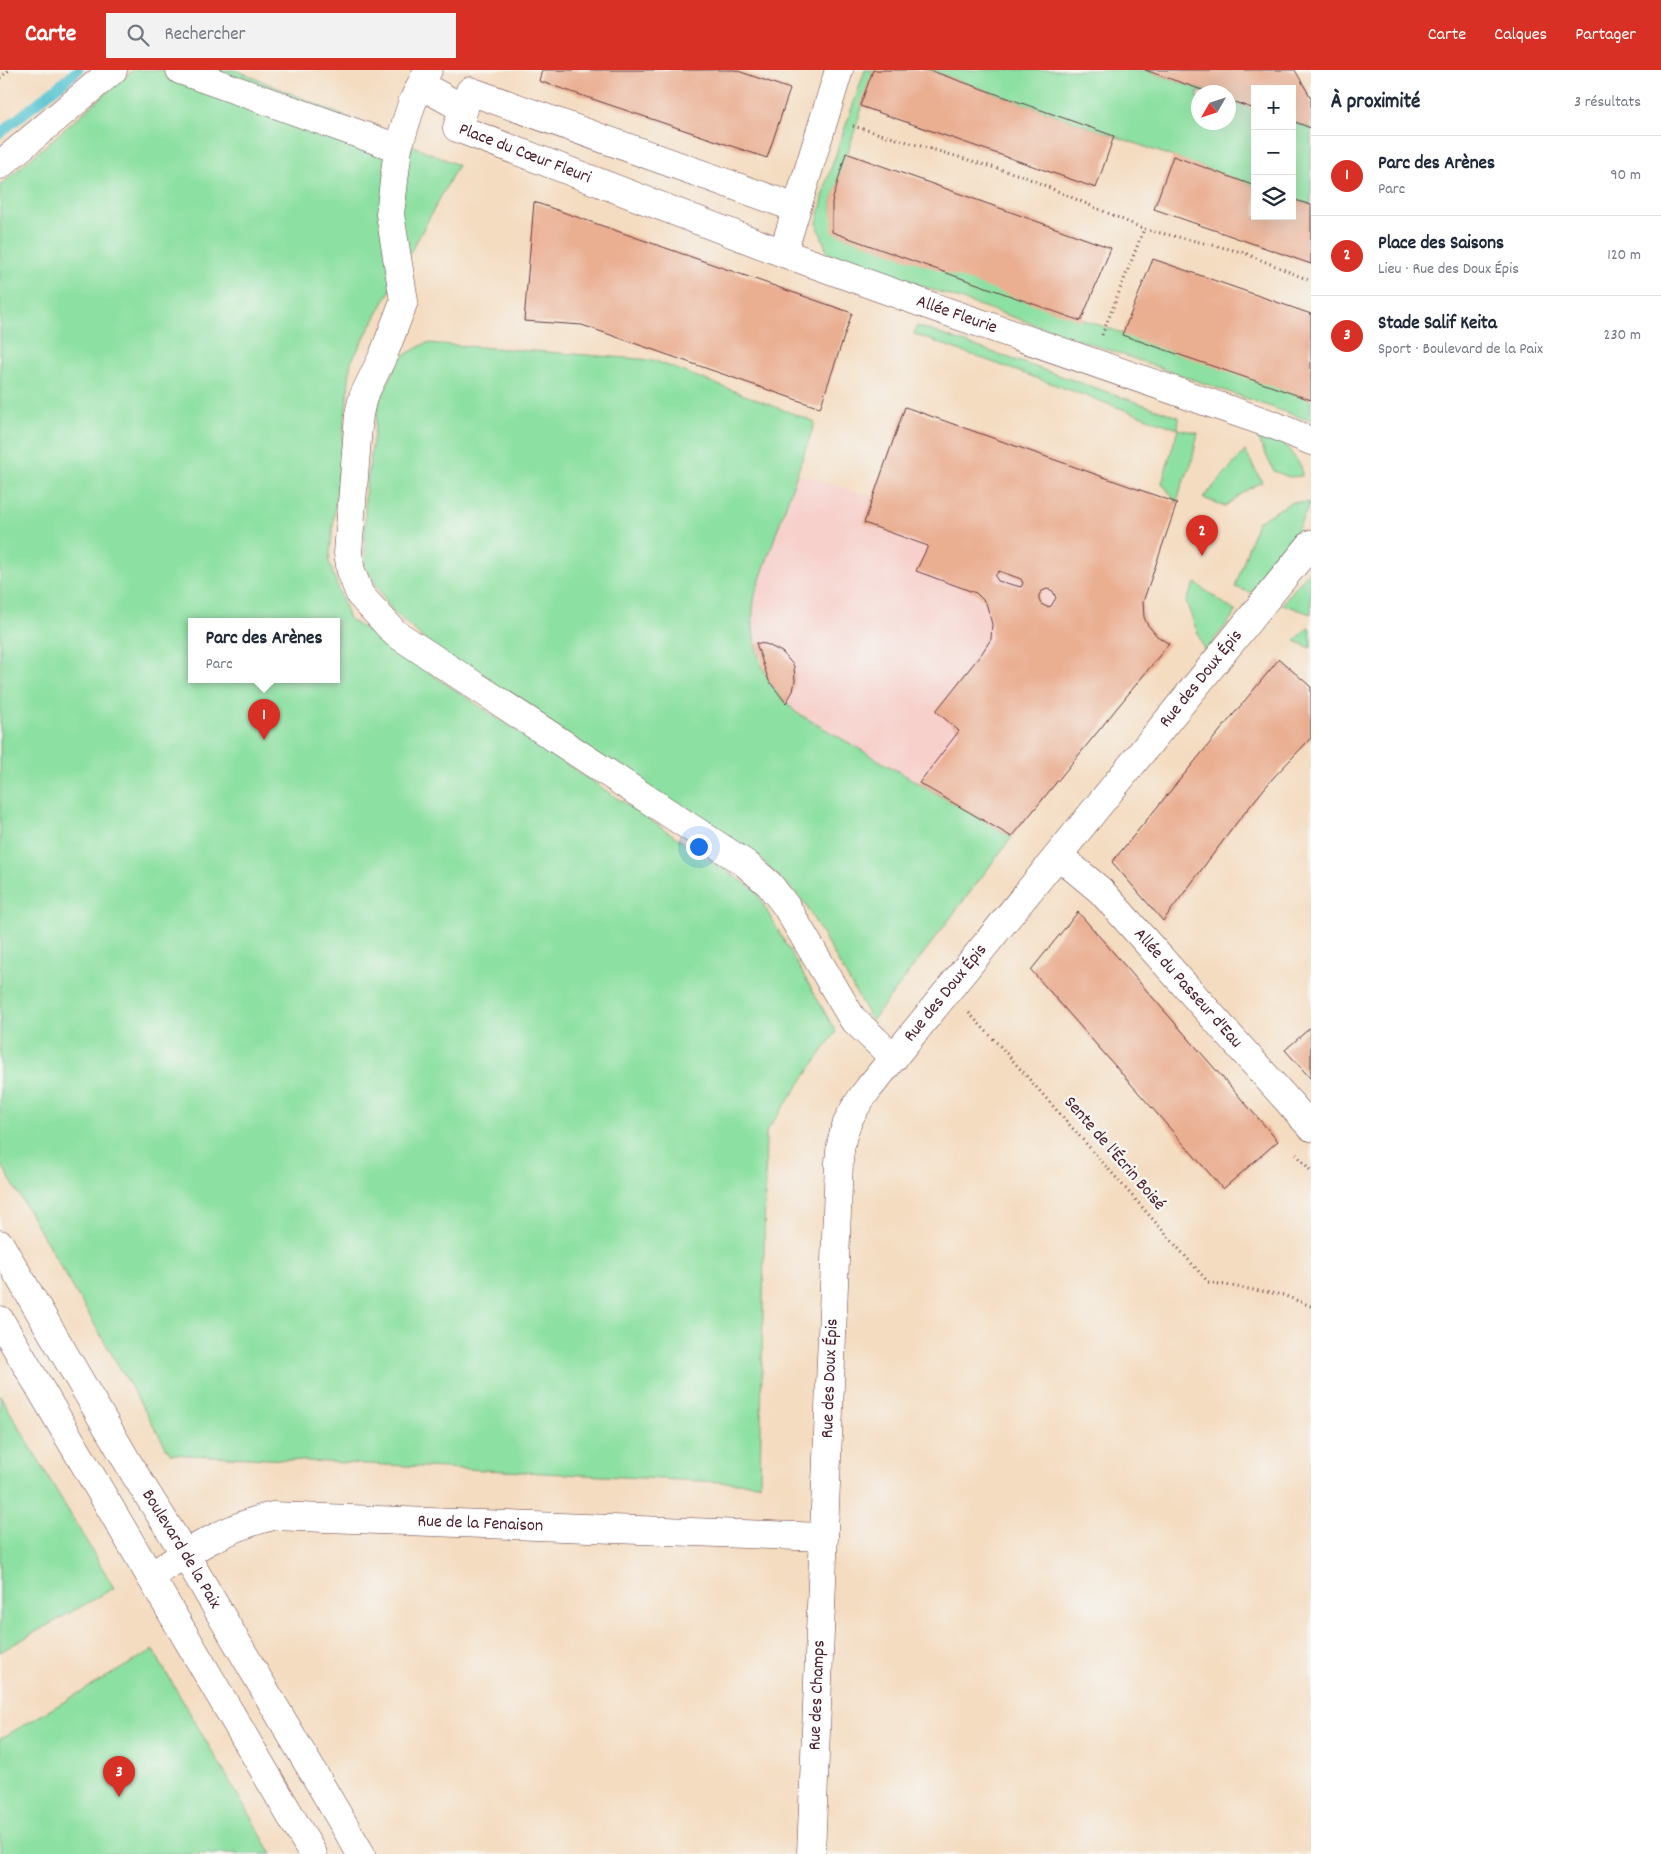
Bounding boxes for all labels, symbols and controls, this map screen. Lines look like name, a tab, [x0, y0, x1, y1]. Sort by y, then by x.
search box	[106, 13, 456, 58]
text: Carte	[25, 18, 76, 52]
icon: search	[124, 21, 152, 49]
text: Rechercher	[164, 22, 246, 49]
text: Carte	[1428, 23, 1466, 48]
text: Calques	[1494, 23, 1547, 48]
text: Partager	[1575, 23, 1636, 48]
north arrow	[1191, 85, 1236, 130]
map controls	[1251, 85, 1296, 220]
button: +	[1251, 85, 1296, 130]
text: À proximité	[1331, 88, 1420, 118]
text: 3 résultats	[1574, 91, 1641, 114]
street label: Place du Cœur Fleuri	[455, 117, 594, 191]
button: −	[1251, 130, 1296, 175]
text: Parc des Arènes	[1378, 151, 1495, 178]
text: 1	[1345, 164, 1349, 187]
text: 90 m	[1610, 164, 1641, 187]
button: layers	[1251, 175, 1296, 220]
text: Parc	[1378, 178, 1405, 201]
text: Place des Saisons	[1378, 231, 1504, 258]
text: 2	[1344, 244, 1351, 267]
text: 120 m	[1607, 244, 1641, 267]
text: Lieu · Rue des Doux Épis	[1378, 258, 1519, 281]
street label: Allée Fleurie	[913, 289, 1000, 341]
text: Stade Salif Keita	[1378, 311, 1497, 338]
text: 3	[1343, 324, 1351, 347]
text: 230 m	[1604, 324, 1641, 347]
text: Sport · Boulevard de la Paix	[1378, 338, 1543, 361]
pin: 2	[1186, 515, 1218, 556]
popup	[188, 618, 340, 683]
street label: Rue des Doux Épis	[1154, 625, 1249, 733]
text: Parc des Arènes	[206, 626, 322, 653]
text: Parc	[206, 653, 233, 676]
pin: 1	[248, 699, 280, 740]
your location	[686, 834, 712, 860]
street label: Allée du Passeur d'Eau	[1127, 923, 1248, 1054]
street label: Rue des Doux Épis	[898, 939, 993, 1048]
street label: Sente de l'Écrin Boisé	[1057, 1091, 1171, 1217]
street label: Rue des Doux Épis	[815, 1318, 845, 1439]
street label: Boulevard de la Paix	[135, 1485, 227, 1614]
street label: Rue de la Fenaison	[417, 1509, 544, 1539]
street label: Rue des Champs	[803, 1639, 832, 1751]
pin: 3	[103, 1756, 135, 1797]

